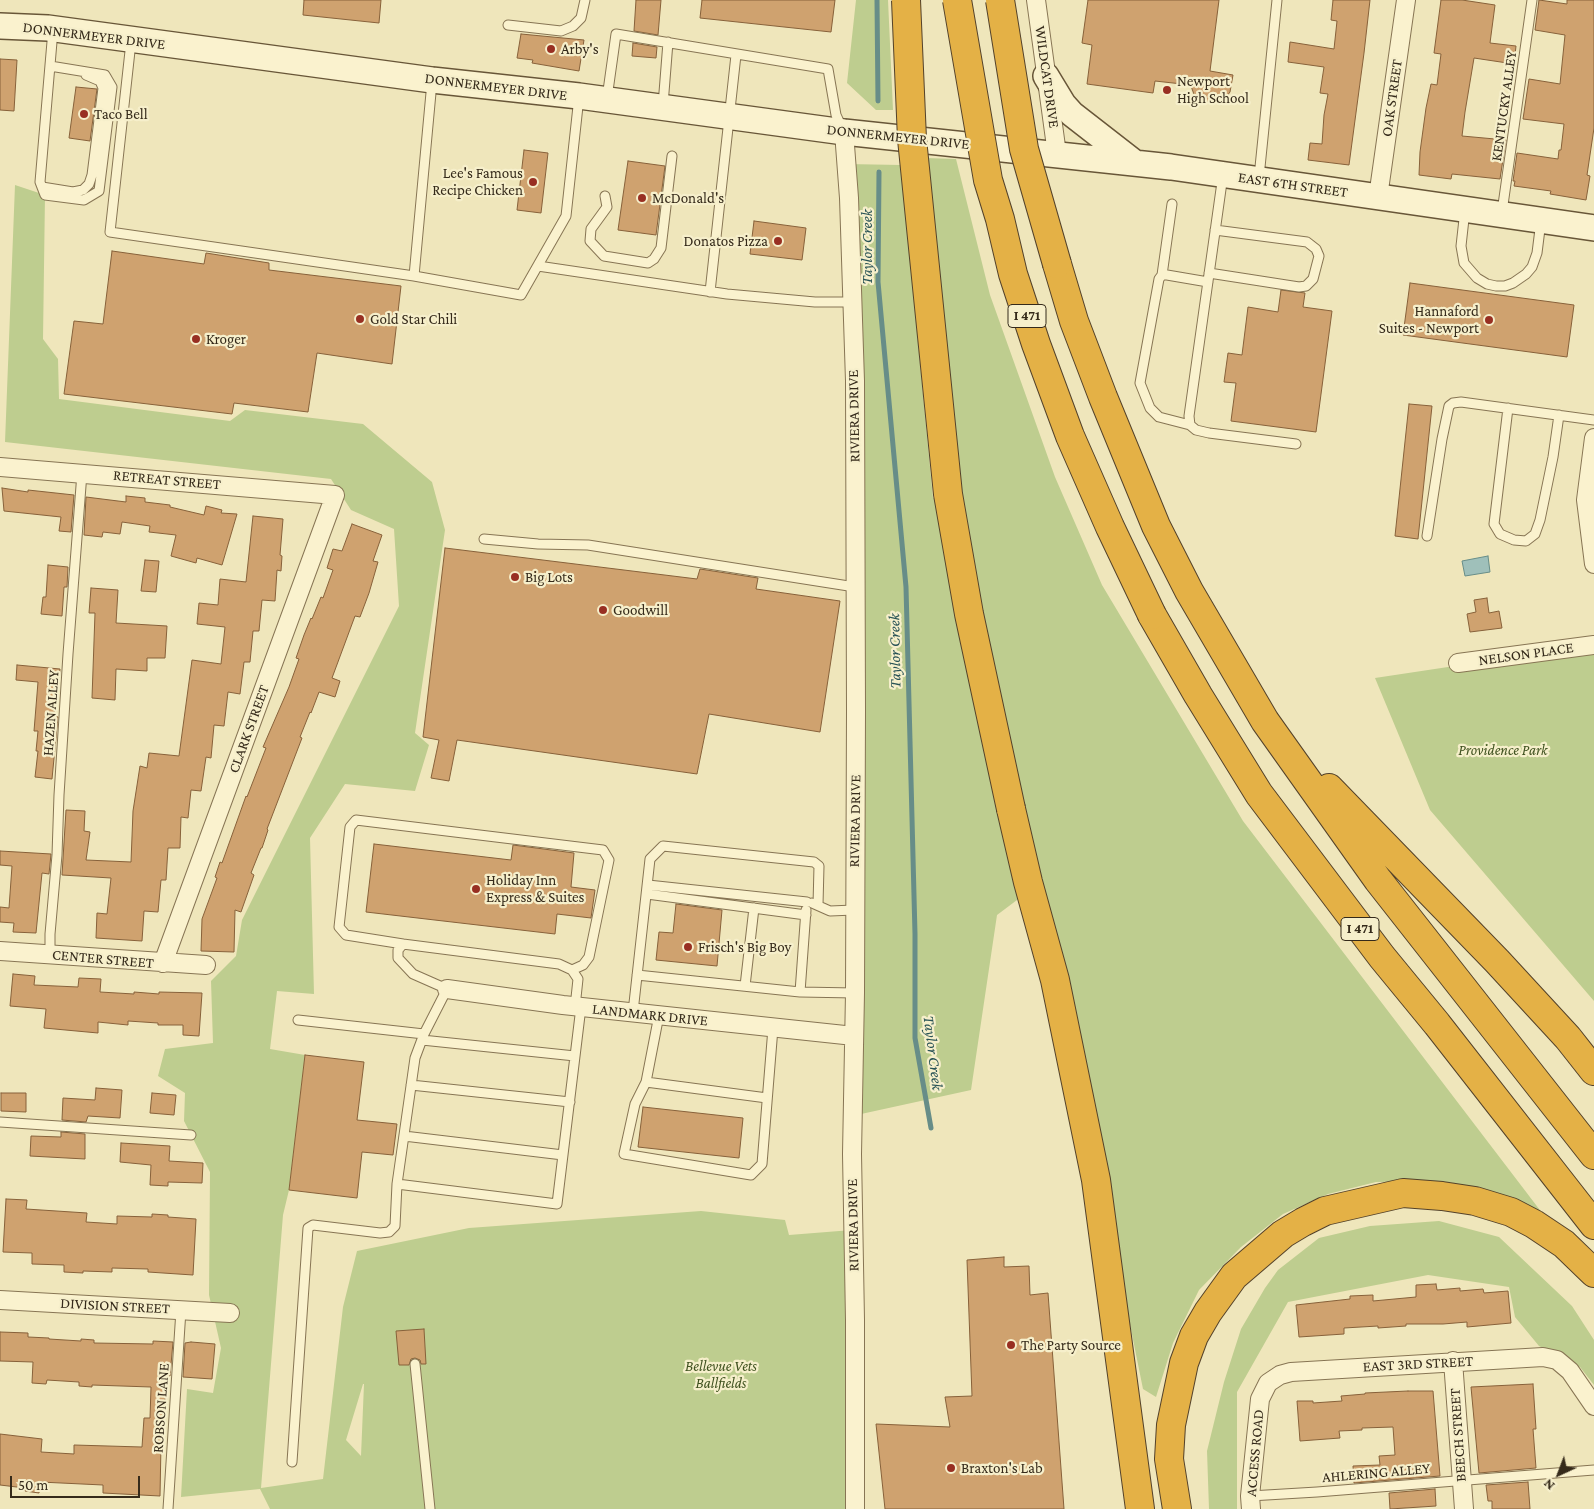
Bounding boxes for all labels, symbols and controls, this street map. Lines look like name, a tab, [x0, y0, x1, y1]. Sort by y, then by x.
street label: DONNERMEYER DRIVE	[22, 18, 166, 54]
street label: WILDCAT DRIVE	[1031, 25, 1063, 129]
place label: Arby's	[561, 40, 599, 58]
marker: Arby's	[545, 43, 557, 55]
street label: KENTUCKY ALLEY	[1487, 50, 1521, 162]
street label: OAK STREET	[1378, 58, 1406, 138]
street label: DONNERMEYER DRIVE	[424, 69, 568, 105]
place label: Newport High School	[1177, 72, 1249, 107]
marker: Newport High School	[1161, 84, 1173, 96]
place label: Taco Bell	[94, 105, 148, 123]
marker: Taco Bell	[78, 108, 90, 120]
street label: DONNERMEYER DRIVE	[826, 121, 970, 153]
place label: Lee's Famous Recipe Chicken	[432, 164, 523, 199]
street label: EAST 6TH STREET	[1237, 168, 1349, 202]
marker: Lee's Famous Recipe Chicken	[527, 176, 539, 188]
place label: McDonald's	[652, 189, 724, 207]
marker: McDonald's	[636, 192, 648, 204]
water label: Taylor Creek	[857, 209, 877, 285]
place label: Donatos Pizza	[683, 232, 768, 250]
marker: Donatos Pizza	[772, 235, 784, 247]
place label: Hannaford Suites - Newport	[1379, 302, 1479, 337]
road number: I 471	[1008, 304, 1046, 328]
place label: Gold Star Chili	[370, 310, 457, 328]
marker: Gold Star Chili	[354, 313, 366, 325]
marker: Hannaford Suites - Newport	[1483, 314, 1495, 326]
place label: Kroger	[206, 330, 246, 348]
marker: Kroger	[190, 333, 202, 345]
street label: RIVIERA DRIVE	[844, 369, 864, 463]
street label: RETREAT STREET	[112, 466, 222, 494]
place label: Big Lots	[525, 568, 573, 586]
marker: Big Lots	[509, 571, 521, 583]
place label: Goodwill	[613, 601, 668, 619]
marker: Goodwill	[597, 604, 609, 616]
water label: Taylor Creek	[885, 613, 905, 689]
street label: NELSON PLACE	[1477, 638, 1575, 670]
street label: HAZEN ALLEY	[39, 669, 63, 757]
street label: CLARK STREET	[225, 682, 273, 776]
park label: Providence Park	[1458, 741, 1548, 759]
street label: RIVIERA DRIVE	[845, 774, 865, 868]
place label: Holiday Inn Express & Suites	[486, 871, 584, 906]
marker: Holiday Inn Express & Suites	[470, 883, 482, 895]
road number: I 471	[1341, 918, 1379, 941]
place label: Frisch's Big Boy	[698, 938, 792, 956]
marker: Frisch's Big Boy	[682, 941, 694, 953]
street label: CENTER STREET	[51, 946, 155, 972]
street label: LANDMARK DRIVE	[591, 1000, 709, 1030]
water label: Taylor Creek	[919, 1014, 947, 1092]
street label: RIVIERA DRIVE	[843, 1178, 863, 1272]
street label: DIVISION STREET	[60, 1294, 170, 1318]
place label: The Party Source	[1021, 1336, 1121, 1354]
marker: The Party Source	[1005, 1339, 1017, 1351]
street label: EAST 3RD STREET	[1362, 1352, 1474, 1376]
park label: Bellevue Vets Ballfields	[685, 1357, 757, 1392]
street label: ROBSON LANE	[149, 1362, 173, 1454]
street label: BEECH STREET	[1446, 1388, 1470, 1482]
street label: ACCESS ROAD	[1242, 1409, 1268, 1497]
north arrow	[1534, 1449, 1584, 1499]
place label: Braxton's Lab	[961, 1459, 1043, 1477]
street label: AHLERING ALLEY	[1321, 1459, 1431, 1487]
marker: Braxton's Lab	[945, 1462, 957, 1474]
scale bar	[12, 1466, 142, 1498]
text: N	[1540, 1476, 1558, 1494]
text: 50 m	[18, 1477, 48, 1493]

